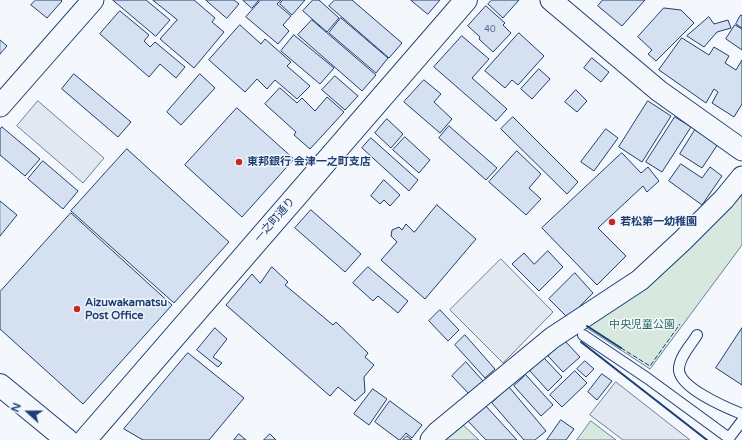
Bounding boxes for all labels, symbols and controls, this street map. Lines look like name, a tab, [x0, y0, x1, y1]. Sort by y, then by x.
house number: 40	[484, 25, 496, 35]
place label: 東邦銀行 会津一之町支店	[247, 155, 371, 169]
marker: 東邦銀行 会津一之町支店	[234, 157, 244, 167]
street label: 一之町通り	[252, 195, 298, 245]
place label: 若松第一幼稚園	[620, 215, 697, 229]
marker: 若松第一幼稚園	[607, 217, 617, 227]
place label: Aizuwakamatsu Post Office	[85, 296, 167, 322]
marker: Aizuwakamatsu Post Office	[72, 304, 82, 314]
park label: 中央児童公園	[609, 318, 675, 332]
north arrow	[8, 392, 48, 432]
text: N	[9, 401, 24, 414]

